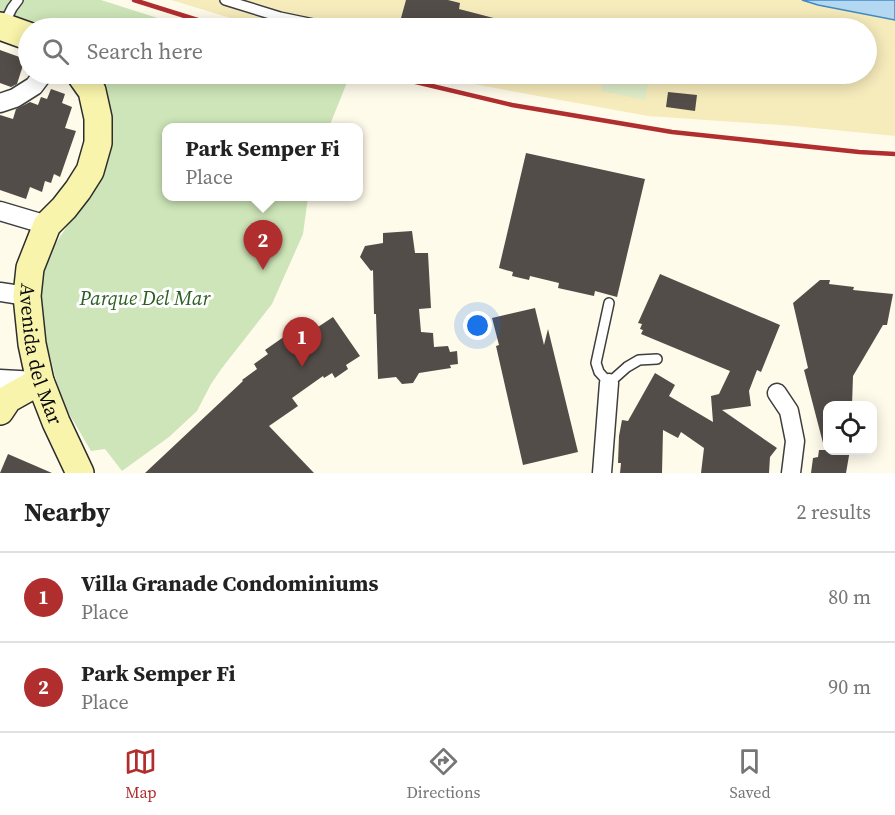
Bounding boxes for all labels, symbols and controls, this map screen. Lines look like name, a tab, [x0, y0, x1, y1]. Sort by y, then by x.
search box	[18, 18, 877, 84]
icon: search	[39, 35, 72, 68]
text: Search here	[87, 36, 203, 66]
popup	[162, 123, 363, 201]
text: Park Semper Fi	[185, 133, 340, 163]
text: Place	[185, 163, 233, 191]
pin: 2	[244, 220, 282, 270]
street label: Avenida del Mar	[13, 282, 70, 429]
park label: Parque Del Mar	[78, 284, 212, 312]
your location	[463, 311, 492, 340]
pin: 1	[282, 318, 322, 367]
map controls	[823, 401, 877, 455]
button: locate	[823, 401, 877, 455]
text: Nearby	[24, 494, 110, 530]
text: 2 results	[796, 498, 871, 526]
text: Villa Granade Condominiums	[81, 568, 378, 598]
text: 1	[38, 583, 49, 611]
text: 80 m	[828, 583, 871, 611]
text: Place	[81, 598, 129, 626]
text: Park Semper Fi	[81, 658, 236, 688]
text: 2	[38, 673, 49, 701]
text: 90 m	[828, 673, 871, 701]
text: Place	[81, 688, 129, 716]
tab: Map	[124, 745, 157, 803]
tab: Directions	[406, 745, 481, 803]
tab: Saved	[729, 745, 771, 803]

